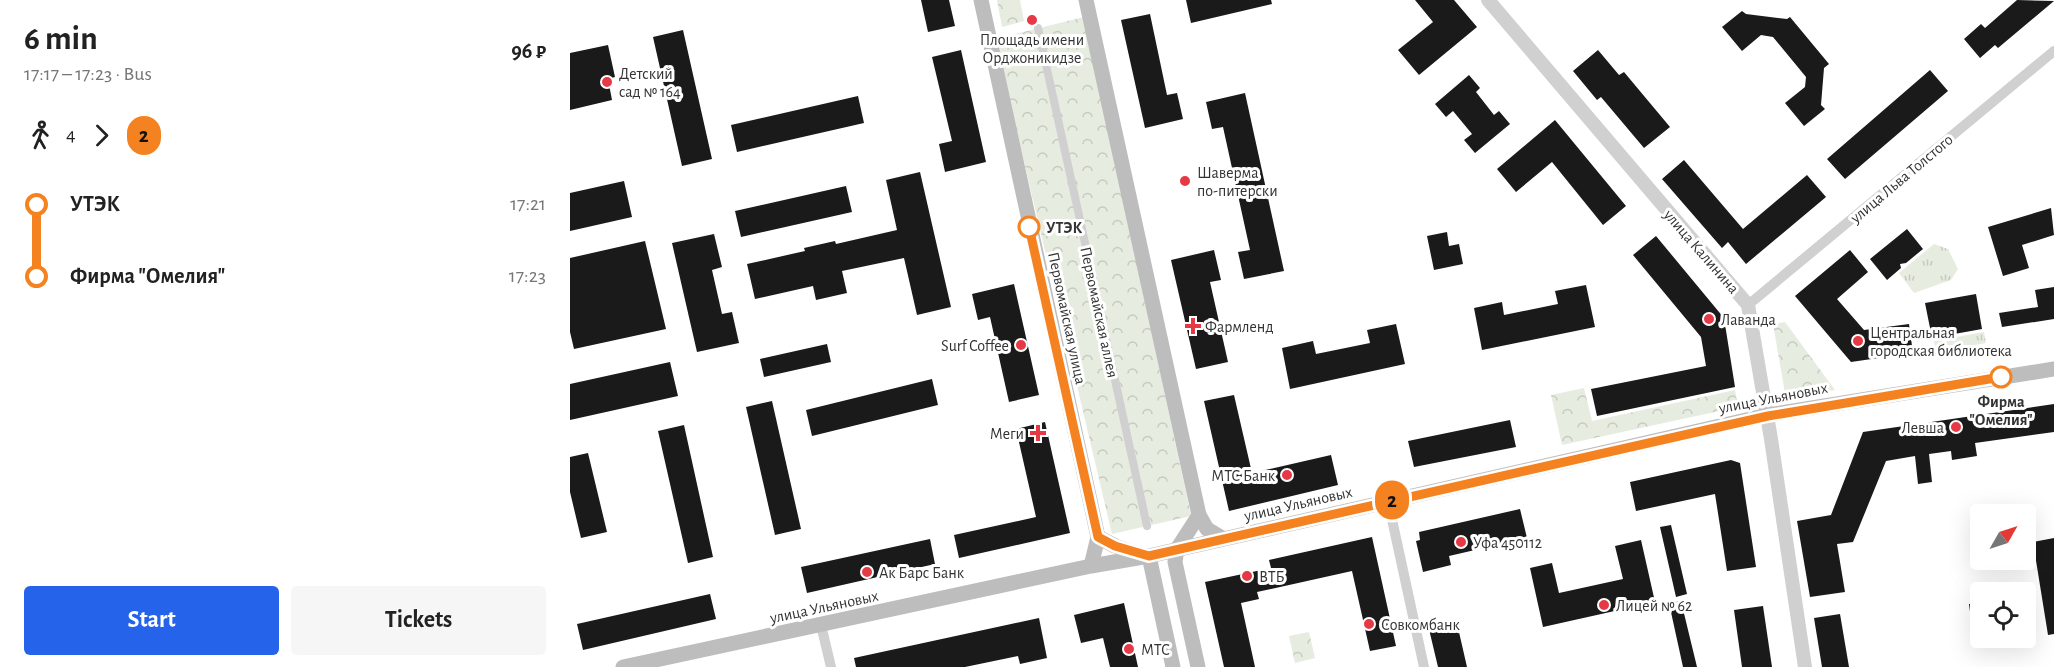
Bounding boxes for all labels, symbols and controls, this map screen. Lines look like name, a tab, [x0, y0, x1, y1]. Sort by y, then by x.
marker: Площадь имени Орджоникидзе	[1025, 13, 1039, 27]
text: 6 min	[24, 23, 98, 56]
place label: Площадь имени Орджоникидзе	[980, 32, 1084, 66]
text: 96 ₽	[511, 40, 546, 62]
text: 17:17 – 17:23 · Bus	[24, 64, 152, 84]
place label: Детский сад № 164	[619, 66, 681, 100]
marker: Детский сад № 164	[600, 75, 614, 89]
icon: walk	[24, 119, 57, 152]
icon: forward	[85, 119, 118, 152]
text: 4	[66, 125, 76, 145]
text: 2	[139, 125, 149, 146]
street label: улица Льва Толстого	[1847, 131, 1957, 228]
place label: Шаверма по-питерски	[1197, 165, 1278, 199]
marker: Шаверма по-питерски	[1178, 174, 1192, 188]
text: УТЭК	[70, 193, 120, 215]
text: 17:21	[510, 194, 546, 214]
street label: улица Калинина	[1659, 206, 1742, 297]
marker: УТЭК	[1018, 216, 1040, 238]
place label: УТЭК	[1046, 220, 1083, 236]
street label: Первомайская аллея	[1077, 245, 1121, 379]
street label: Первомайская улица	[1044, 251, 1089, 386]
text: Фирма "Омелия"	[70, 265, 225, 287]
text: 17:23	[509, 266, 546, 286]
marker: Лаванда	[1702, 312, 1716, 326]
place label: Лаванда	[1721, 312, 1776, 328]
marker: Фармленд	[1186, 319, 1200, 333]
place label: Фармленд	[1205, 319, 1274, 335]
place label: Центральная городская библиотека	[1870, 325, 2012, 359]
marker: Центральная городская библиотека	[1851, 334, 1865, 348]
place label: Surf Coffee	[941, 338, 1009, 354]
marker: Surf Coffee	[1014, 338, 1028, 352]
marker: Фирма "Омелия"	[1990, 366, 2012, 388]
street label: улица Ульяновых	[1716, 380, 1829, 418]
place label: Фирма "Омелия"	[1969, 394, 2033, 428]
place label: Левша	[1902, 420, 1944, 436]
marker: Левша	[1949, 420, 1963, 434]
marker: Меги	[1029, 424, 1047, 442]
place label: Меги	[990, 426, 1024, 442]
place label: МТС Банк	[1211, 468, 1276, 484]
marker: МТС Банк	[1280, 468, 1294, 482]
line badge: 2	[1372, 480, 1412, 520]
street label: улица Ульяновых	[1242, 484, 1354, 525]
text: 2	[1387, 490, 1397, 511]
north arrow	[1970, 504, 2036, 570]
map controls	[1970, 504, 2036, 648]
marker: Уфа 450112	[1454, 535, 1468, 549]
place label: Уфа 450112	[1473, 535, 1542, 551]
marker: Ак Барс Банк	[860, 565, 874, 579]
place label: Ак Барс Банк	[879, 565, 965, 581]
marker: ВТБ	[1240, 569, 1254, 583]
place label: ВТБ	[1259, 569, 1285, 585]
button: locate	[1970, 582, 2036, 648]
button: Start	[24, 586, 279, 655]
button: Tickets	[291, 586, 546, 655]
street label: улица Ульяновых	[768, 588, 880, 627]
marker: Лицей № 62	[1597, 598, 1611, 612]
place label: Лицей № 62	[1616, 598, 1692, 614]
marker: Совкомбанк	[1362, 617, 1376, 631]
place label: Совкомбанк	[1381, 617, 1460, 633]
marker: МТС	[1122, 642, 1136, 656]
place label: МТС	[1141, 642, 1170, 658]

